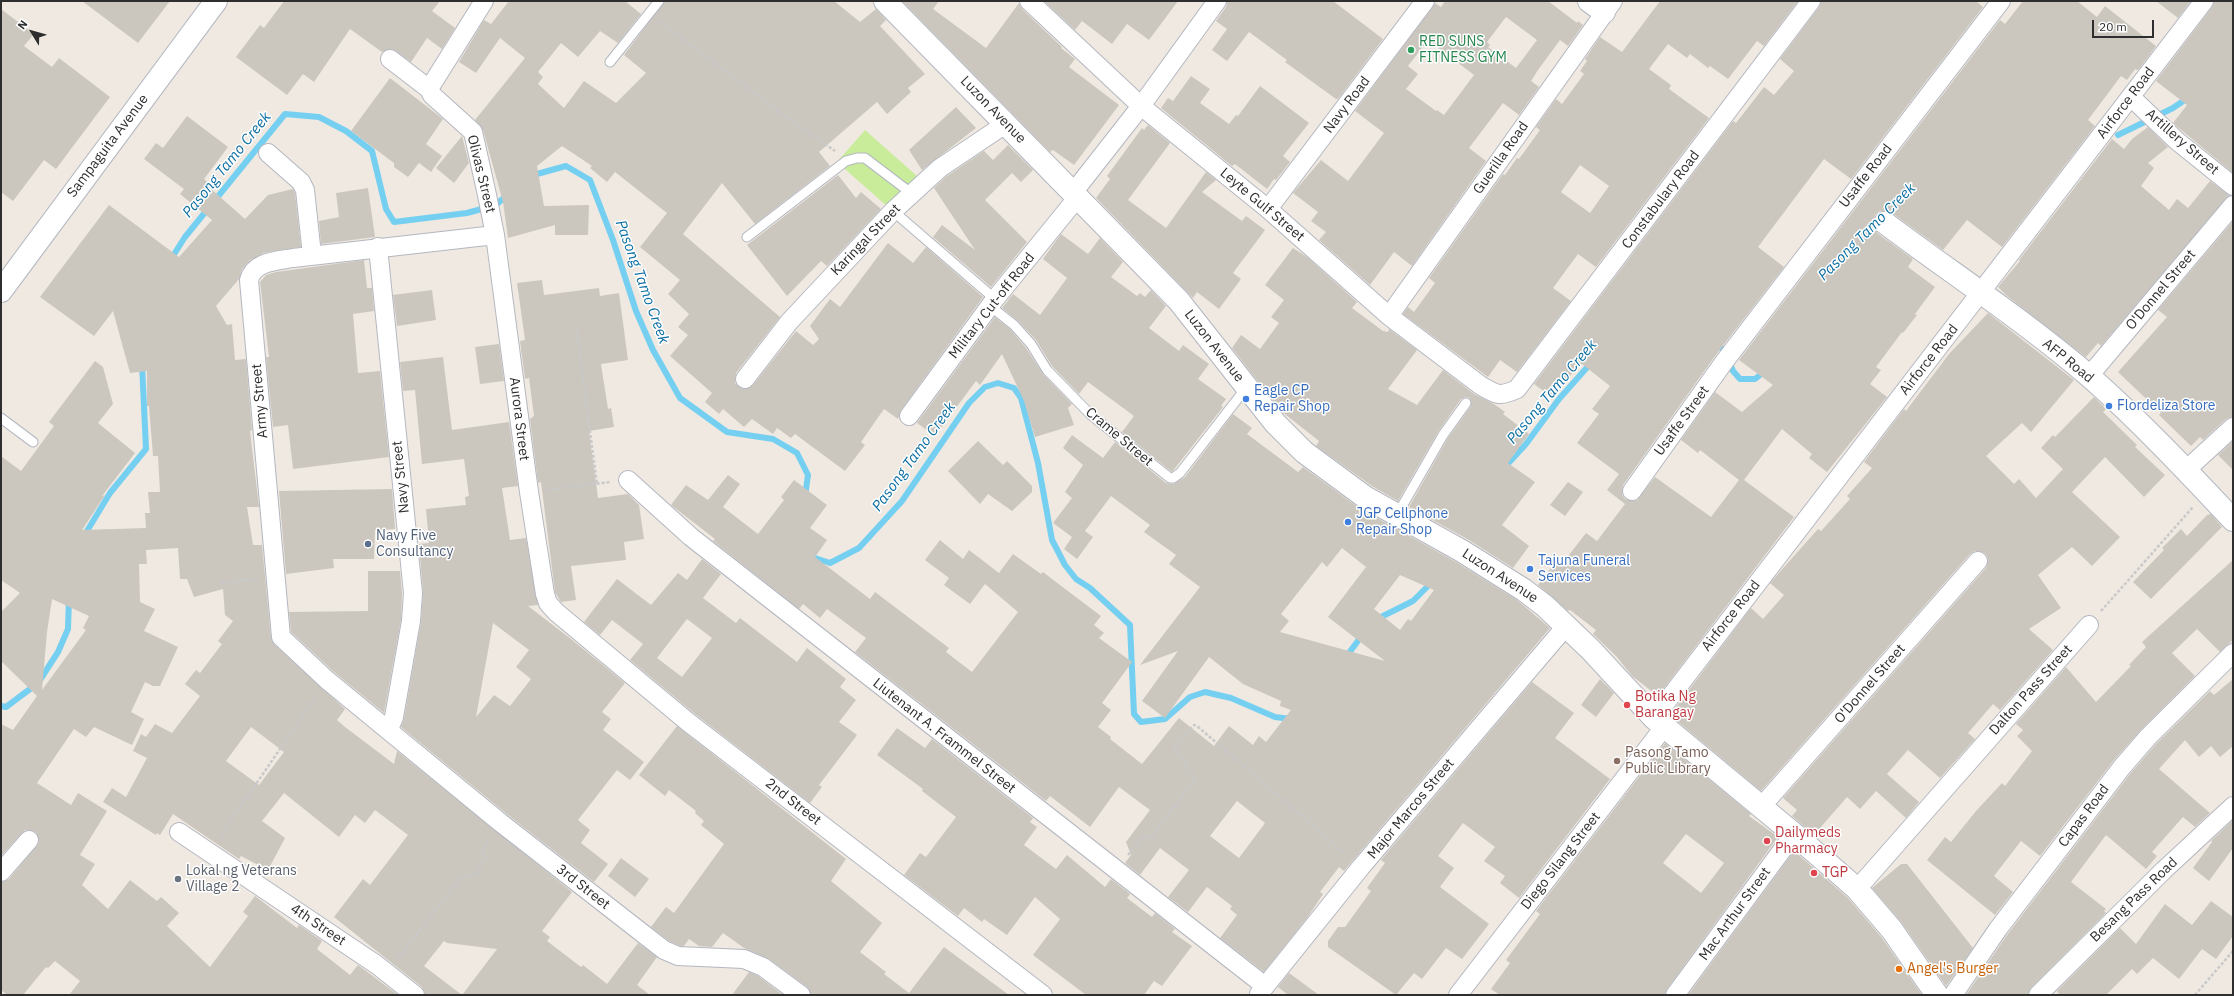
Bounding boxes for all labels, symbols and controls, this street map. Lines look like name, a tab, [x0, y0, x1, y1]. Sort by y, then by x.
north arrow	[12, 12, 52, 52]
scale bar	[2094, 12, 2156, 38]
text: N	[14, 17, 30, 32]
text: 20 m	[2099, 19, 2127, 34]
place label: RED SUNS FITNESS GYM	[1419, 34, 1507, 66]
marker: RED SUNS FITNESS GYM	[1406, 45, 1416, 55]
street label: Airforce Road	[2094, 64, 2158, 142]
street label: Luzon Avenue	[957, 73, 1029, 147]
street label: Navy Road	[1320, 73, 1374, 137]
street label: Sampaguita Avenue	[64, 91, 152, 201]
street label: Artillery Street	[2142, 106, 2222, 178]
water label: Pasong Tamo Creek	[179, 109, 275, 221]
street label: Guerilla Road	[1470, 119, 1532, 197]
street label: Olivas Street	[463, 133, 499, 215]
street label: Usaffe Road	[1836, 141, 1896, 211]
street label: Constabulary Road	[1619, 148, 1703, 252]
street label: Leyte Gulf Street	[1216, 165, 1308, 245]
water label: Pasong Tamo Creek	[1815, 180, 1919, 284]
street label: Karingal Street	[828, 201, 904, 279]
water label: Pasong Tamo Creek	[611, 218, 673, 346]
street label: O'Donnel Street	[2123, 246, 2199, 334]
street label: Military Cut-off Road	[946, 250, 1038, 362]
street label: Luzon Avenue	[1181, 307, 1247, 385]
street label: Airforce Road	[1896, 321, 1962, 399]
street label: AFP Road	[2039, 335, 2097, 387]
water label: Pasong Tamo Creek	[1503, 336, 1601, 448]
street label: Army Street	[248, 363, 272, 439]
street label: Aurora Street	[506, 376, 532, 462]
place label: Eagle CP Repair Shop	[1254, 383, 1330, 416]
street label: Usaffe Street	[1651, 383, 1713, 459]
marker: Eagle CP Repair Shop	[1241, 394, 1251, 404]
place label: Flordeliza Store	[2117, 398, 2216, 414]
water label: Pasong Tamo Creek	[868, 399, 960, 515]
marker: Flordeliza Store	[2104, 401, 2114, 411]
street label: Crame Street	[1082, 404, 1156, 470]
street label: Navy Street	[389, 440, 413, 514]
place label: JGP Cellphone Repair Shop	[1356, 506, 1448, 538]
marker: JGP Cellphone Repair Shop	[1343, 517, 1353, 527]
place label: Navy Five Consultancy	[376, 528, 453, 560]
marker: Navy Five Consultancy	[363, 539, 373, 549]
street label: Luzon Avenue	[1459, 545, 1541, 607]
place label: Tajuna Funeral Services	[1538, 553, 1630, 586]
marker: Tajuna Funeral Services	[1525, 564, 1535, 574]
street label: Airforce Road	[1698, 577, 1764, 655]
street label: O'Donnel Street	[1831, 641, 1909, 727]
street label: Dalton Pass Street	[1986, 641, 2076, 739]
street label: Liutenant A. Frammel Street	[869, 675, 1019, 797]
place label: Botika Ng Barangay	[1635, 689, 1696, 722]
marker: Botika Ng Barangay	[1622, 700, 1632, 710]
place label: Pasong Tamo Public Library	[1625, 745, 1711, 778]
street label: Major Marcos Street	[1364, 755, 1458, 863]
marker: Pasong Tamo Public Library	[1612, 756, 1622, 766]
street label: 2nd Street	[762, 775, 824, 829]
street label: Capas Road	[2055, 781, 2113, 851]
street label: Diego Silang Street	[1518, 809, 1604, 913]
place label: Dailymeds Pharmacy	[1775, 825, 1841, 858]
marker: Dailymeds Pharmacy	[1762, 836, 1772, 846]
street label: Besang Pass Road	[2087, 854, 2181, 946]
street label: 3rd Street	[553, 861, 613, 913]
place label: Lokal ng Veterans Village 2	[186, 863, 297, 896]
street label: Mac Arthur Street	[1696, 864, 1774, 964]
place label: TGP	[1822, 865, 1848, 881]
marker: TGP	[1809, 868, 1819, 878]
marker: Lokal ng Veterans Village 2	[173, 874, 183, 884]
street label: 4th Street	[287, 900, 349, 950]
place label: Angel's Burger	[1907, 961, 1998, 977]
marker: Angel's Burger	[1894, 964, 1904, 974]

